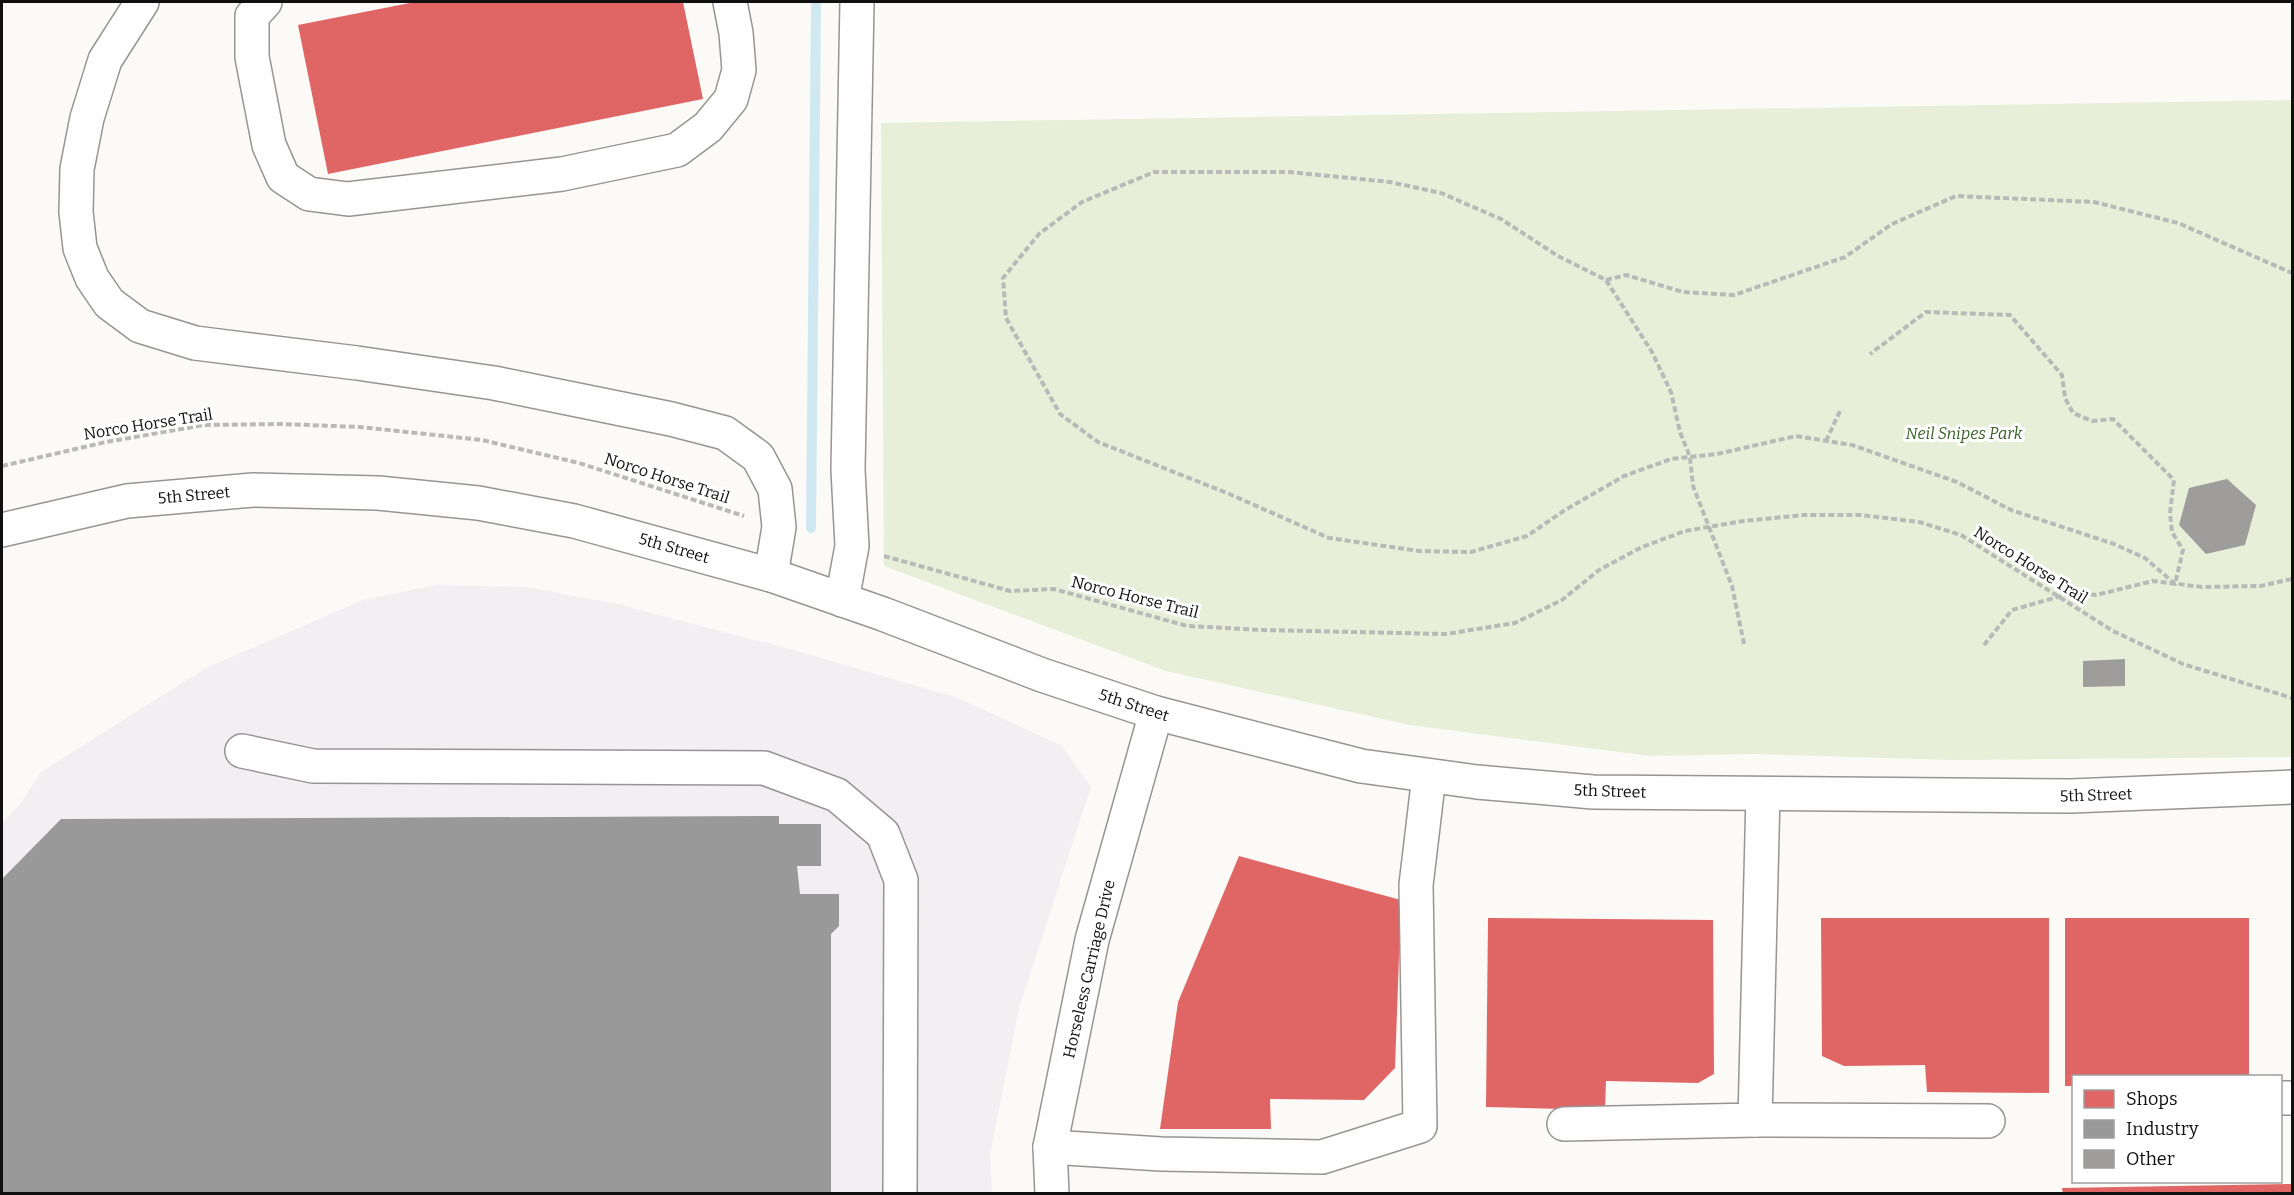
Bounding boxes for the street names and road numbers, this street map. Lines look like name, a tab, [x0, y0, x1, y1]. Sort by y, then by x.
street label: Norco Horse Trail	[82, 404, 214, 444]
street label: Norco Horse Trail	[602, 449, 732, 507]
street label: 5th Street	[157, 482, 231, 508]
street label: Norco Horse Trail	[1971, 522, 2092, 608]
street label: 5th Street	[637, 529, 712, 567]
street label: Norco Horse Trail	[1069, 572, 1201, 622]
street label: 5th Street	[1097, 685, 1172, 725]
street label: 5th Street	[1573, 780, 1647, 802]
street label: 5th Street	[2059, 784, 2133, 806]
street label: Horseless Carriage Drive	[1059, 878, 1119, 1060]

